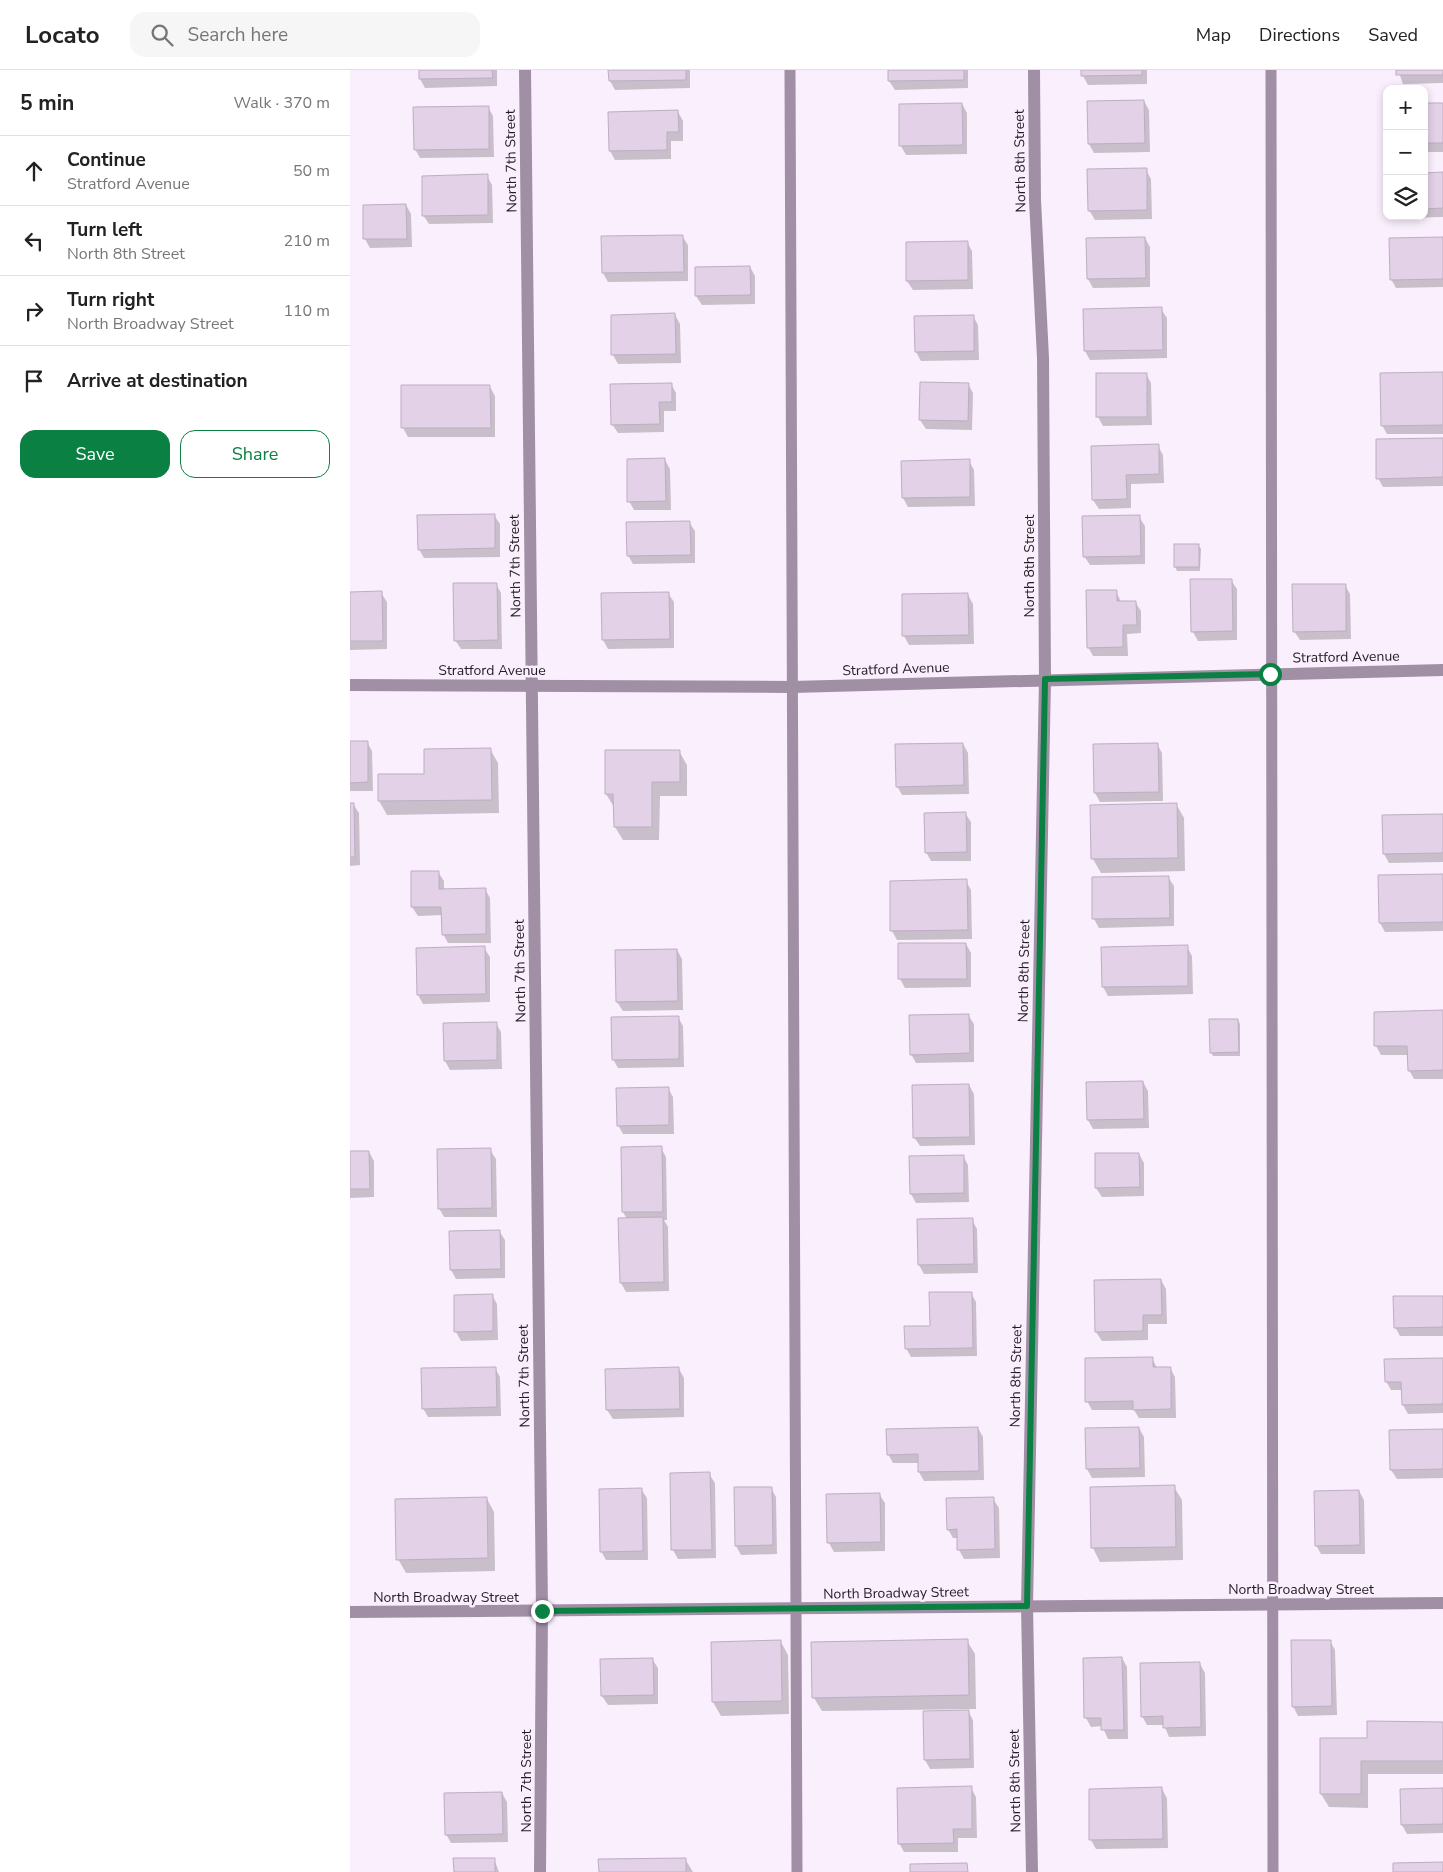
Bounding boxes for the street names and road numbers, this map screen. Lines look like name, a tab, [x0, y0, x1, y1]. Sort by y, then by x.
street label: North 7th Street	[501, 109, 521, 213]
street label: North 8th Street	[1010, 109, 1030, 213]
street label: North 7th Street	[505, 514, 525, 618]
street label: North 8th Street	[1020, 514, 1039, 618]
street label: Stratford Avenue	[1292, 647, 1400, 667]
street label: Stratford Avenue	[842, 658, 950, 680]
street label: Stratford Avenue	[438, 661, 546, 680]
street label: North 7th Street	[510, 919, 530, 1023]
street label: North 8th Street	[1014, 919, 1034, 1023]
street label: North 7th Street	[514, 1324, 534, 1428]
street label: North 8th Street	[1006, 1324, 1026, 1428]
street label: North Broadway Street	[1228, 1580, 1374, 1599]
street label: North Broadway Street	[823, 1582, 969, 1604]
street label: North Broadway Street	[373, 1588, 519, 1607]
street label: North 7th Street	[517, 1729, 536, 1833]
street label: North 8th Street	[1005, 1729, 1025, 1833]

